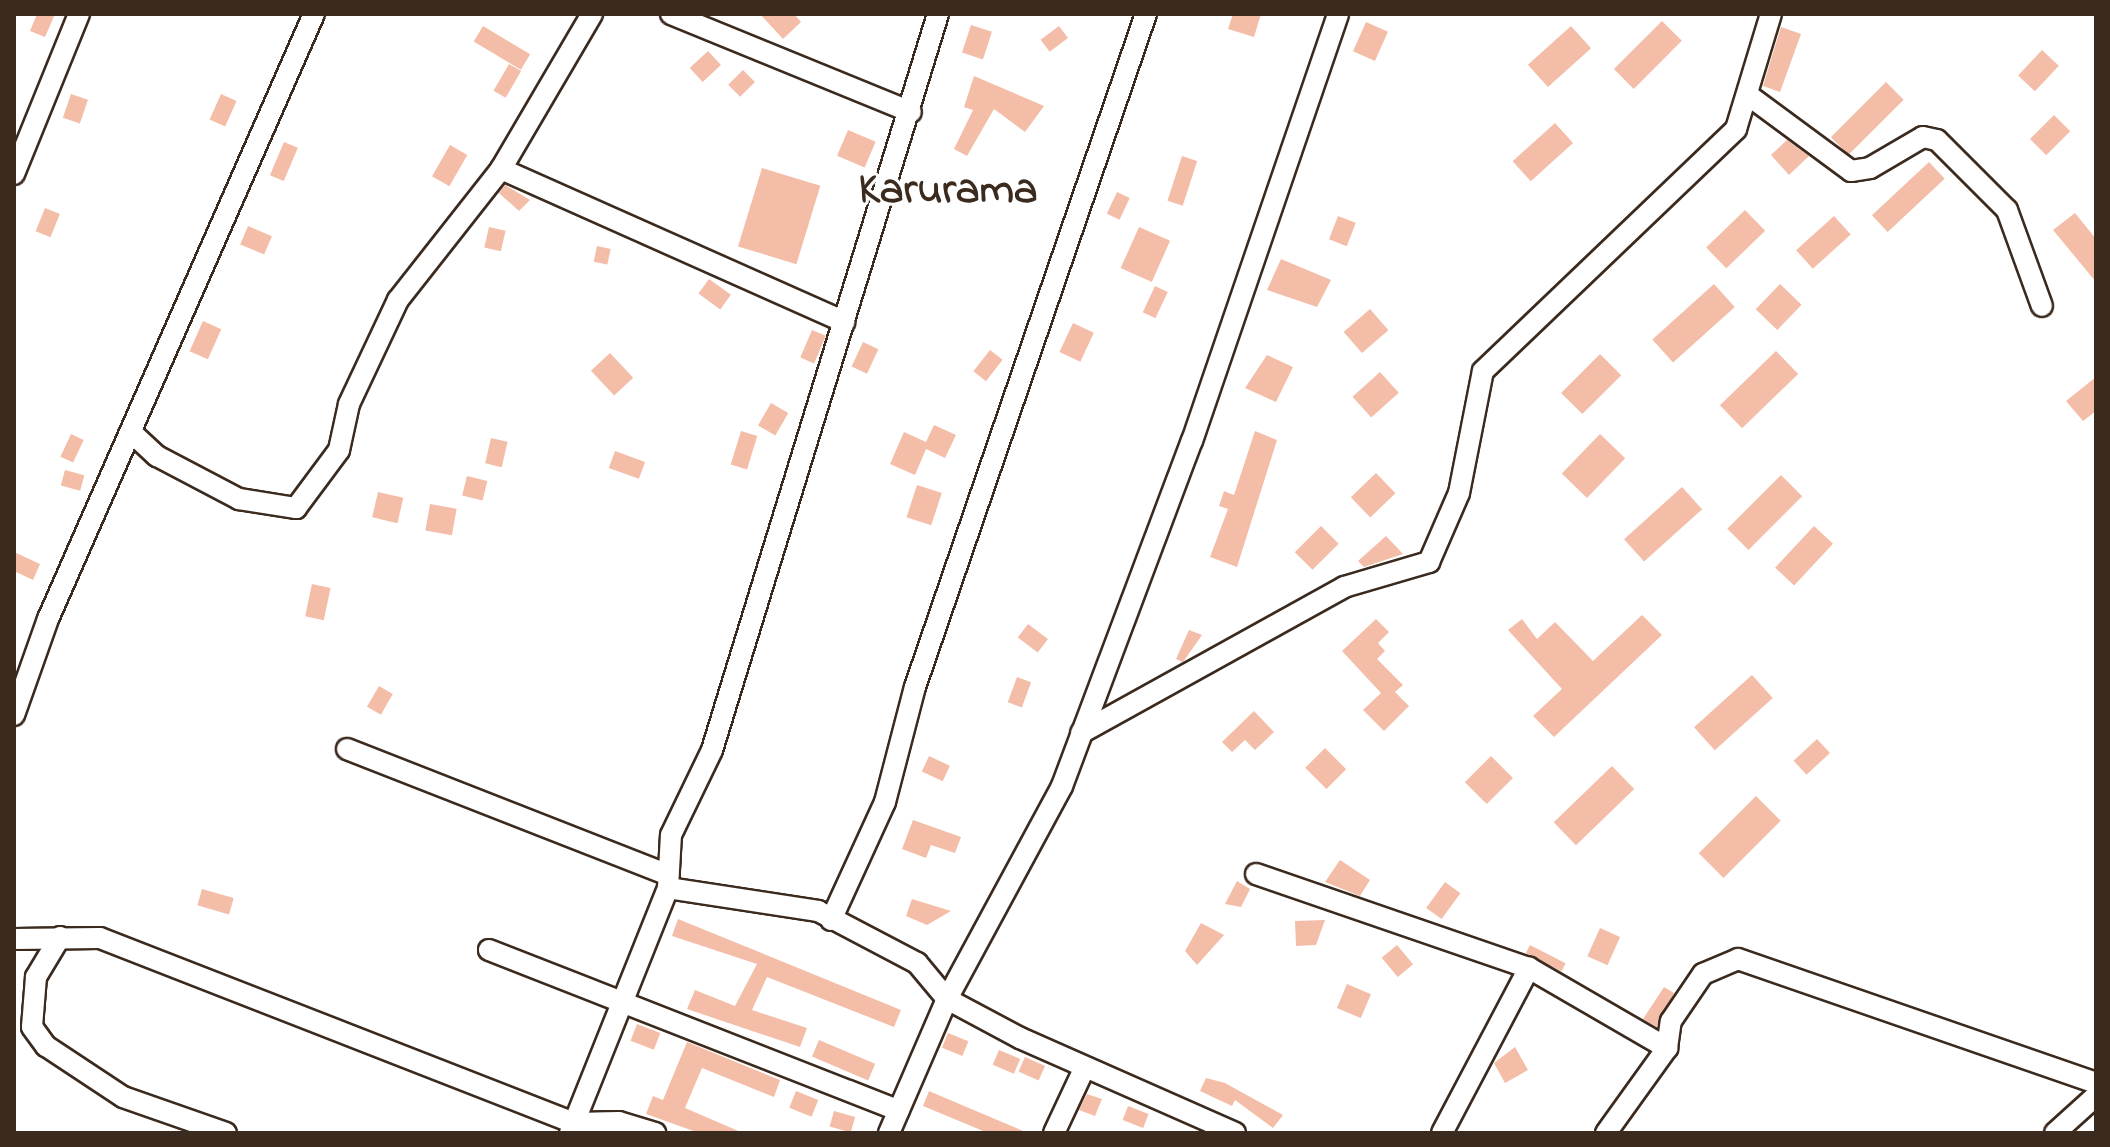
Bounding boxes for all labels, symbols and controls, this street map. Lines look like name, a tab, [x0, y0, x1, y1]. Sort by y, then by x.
district label: Karurama	[858, 165, 1038, 217]

